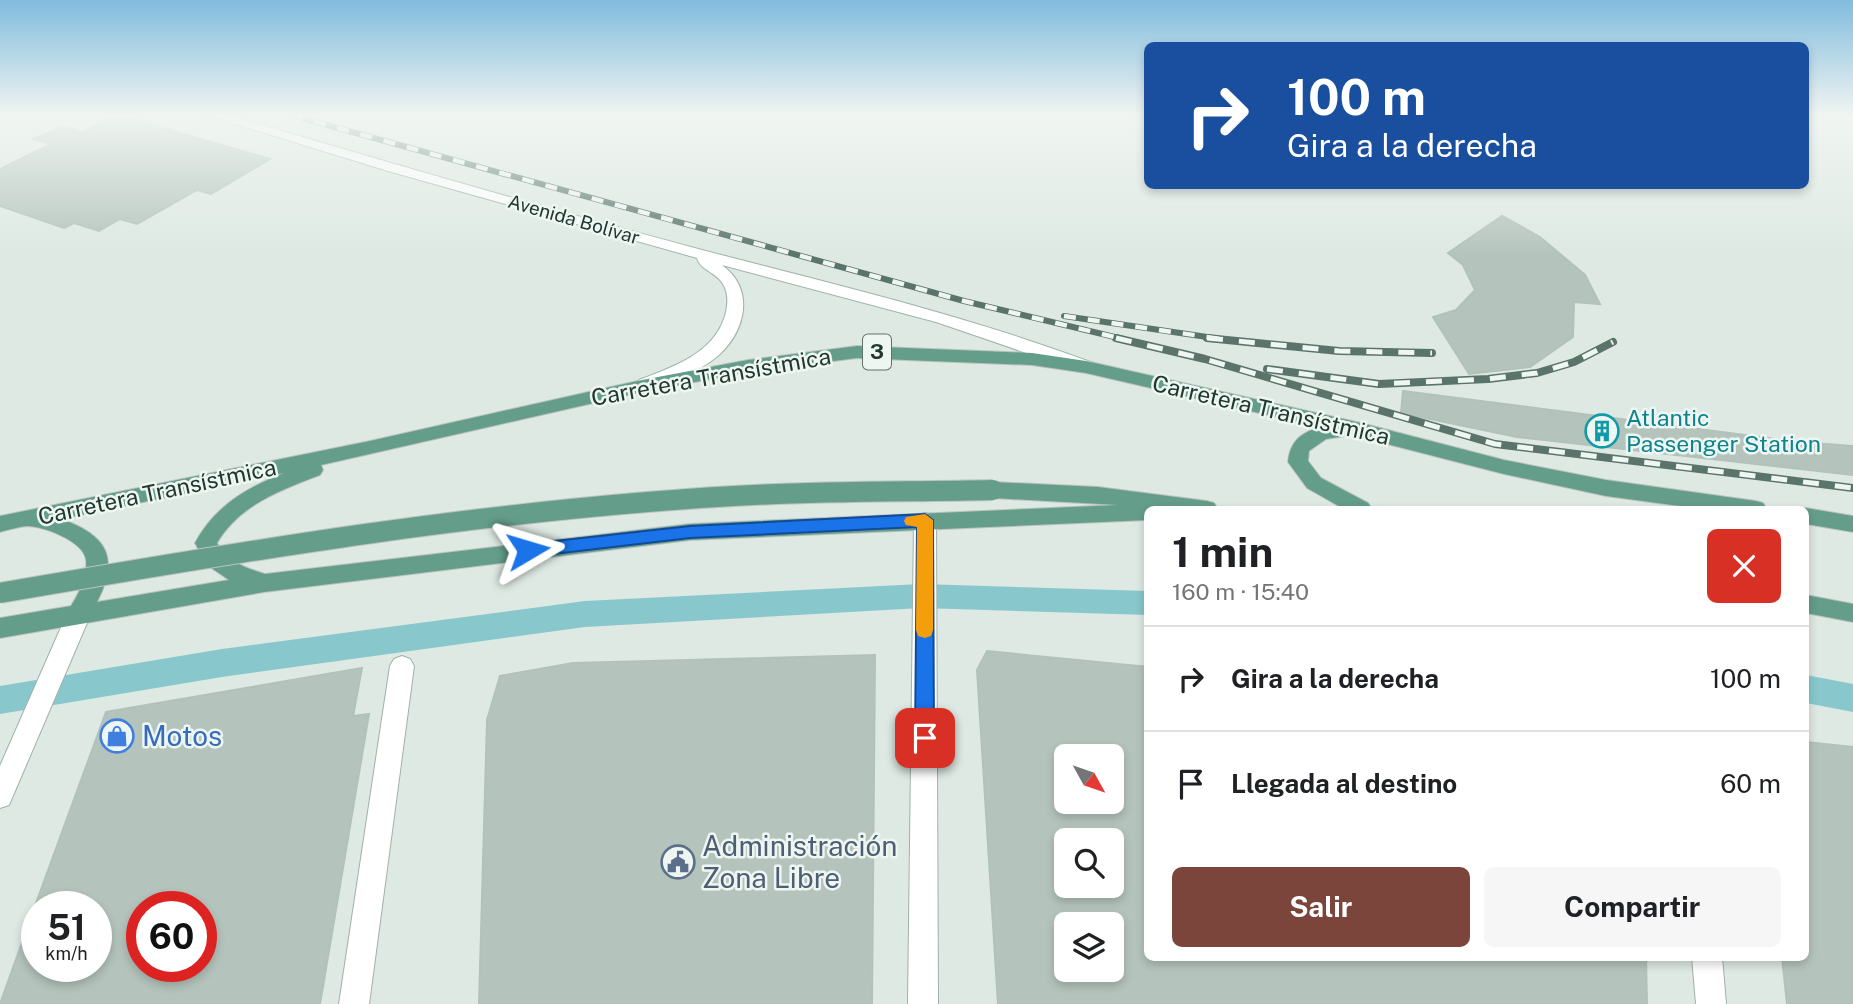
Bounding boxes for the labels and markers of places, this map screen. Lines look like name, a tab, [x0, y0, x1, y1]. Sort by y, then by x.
place label: Atlantic Passenger Station	[1626, 404, 1821, 457]
building icon: Atlantic Passenger Station	[1583, 412, 1621, 450]
pin	[895, 708, 955, 768]
shop icon: Motos	[98, 717, 136, 755]
place label: Motos	[142, 719, 222, 752]
place label: Administración Zona Libre	[702, 829, 897, 894]
public building icon: Administración Zona Libre	[659, 843, 697, 881]

